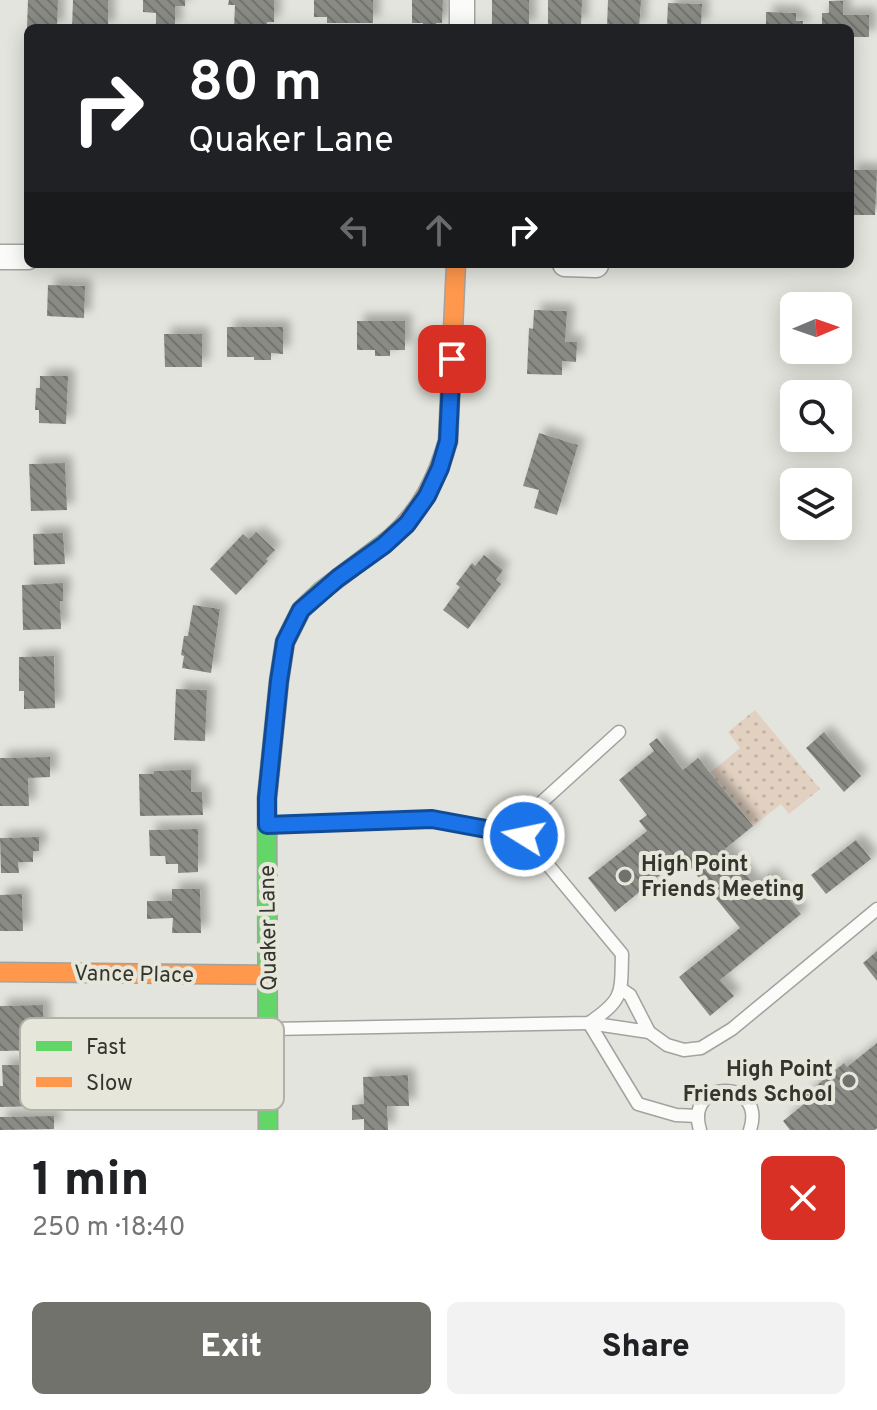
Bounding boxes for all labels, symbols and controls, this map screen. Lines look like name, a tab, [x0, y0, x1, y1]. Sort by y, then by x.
text: 80 m	[188, 50, 322, 120]
icon: right	[56, 56, 160, 160]
text: Quaker Lane	[188, 119, 394, 165]
icon: left	[333, 208, 377, 252]
icon: ahead	[417, 208, 461, 252]
icon: right	[501, 208, 545, 252]
north arrow	[780, 292, 852, 364]
map controls	[780, 292, 852, 540]
pin	[418, 325, 486, 393]
icon: arrive	[430, 337, 474, 381]
button: search	[780, 380, 852, 452]
button: layers	[780, 468, 852, 540]
position arrow	[482, 794, 566, 878]
place label: High Point Friends Meeting	[641, 852, 805, 904]
street label: Quaker Lane	[255, 865, 284, 991]
marker: High Point Friends Meeting	[616, 867, 634, 885]
street label: Vance Place	[74, 961, 194, 990]
legend	[20, 1018, 284, 1110]
text: Fast	[86, 1035, 127, 1062]
place label: High Point Friends School	[683, 1057, 833, 1109]
text: Slow	[86, 1071, 133, 1098]
marker: High Point Friends School	[840, 1072, 858, 1090]
text: 1 min	[32, 1152, 149, 1212]
button: close	[761, 1156, 845, 1240]
text: 250 m · 18:40	[32, 1212, 185, 1245]
button: Exit	[32, 1302, 431, 1394]
button: Share	[447, 1302, 845, 1394]

